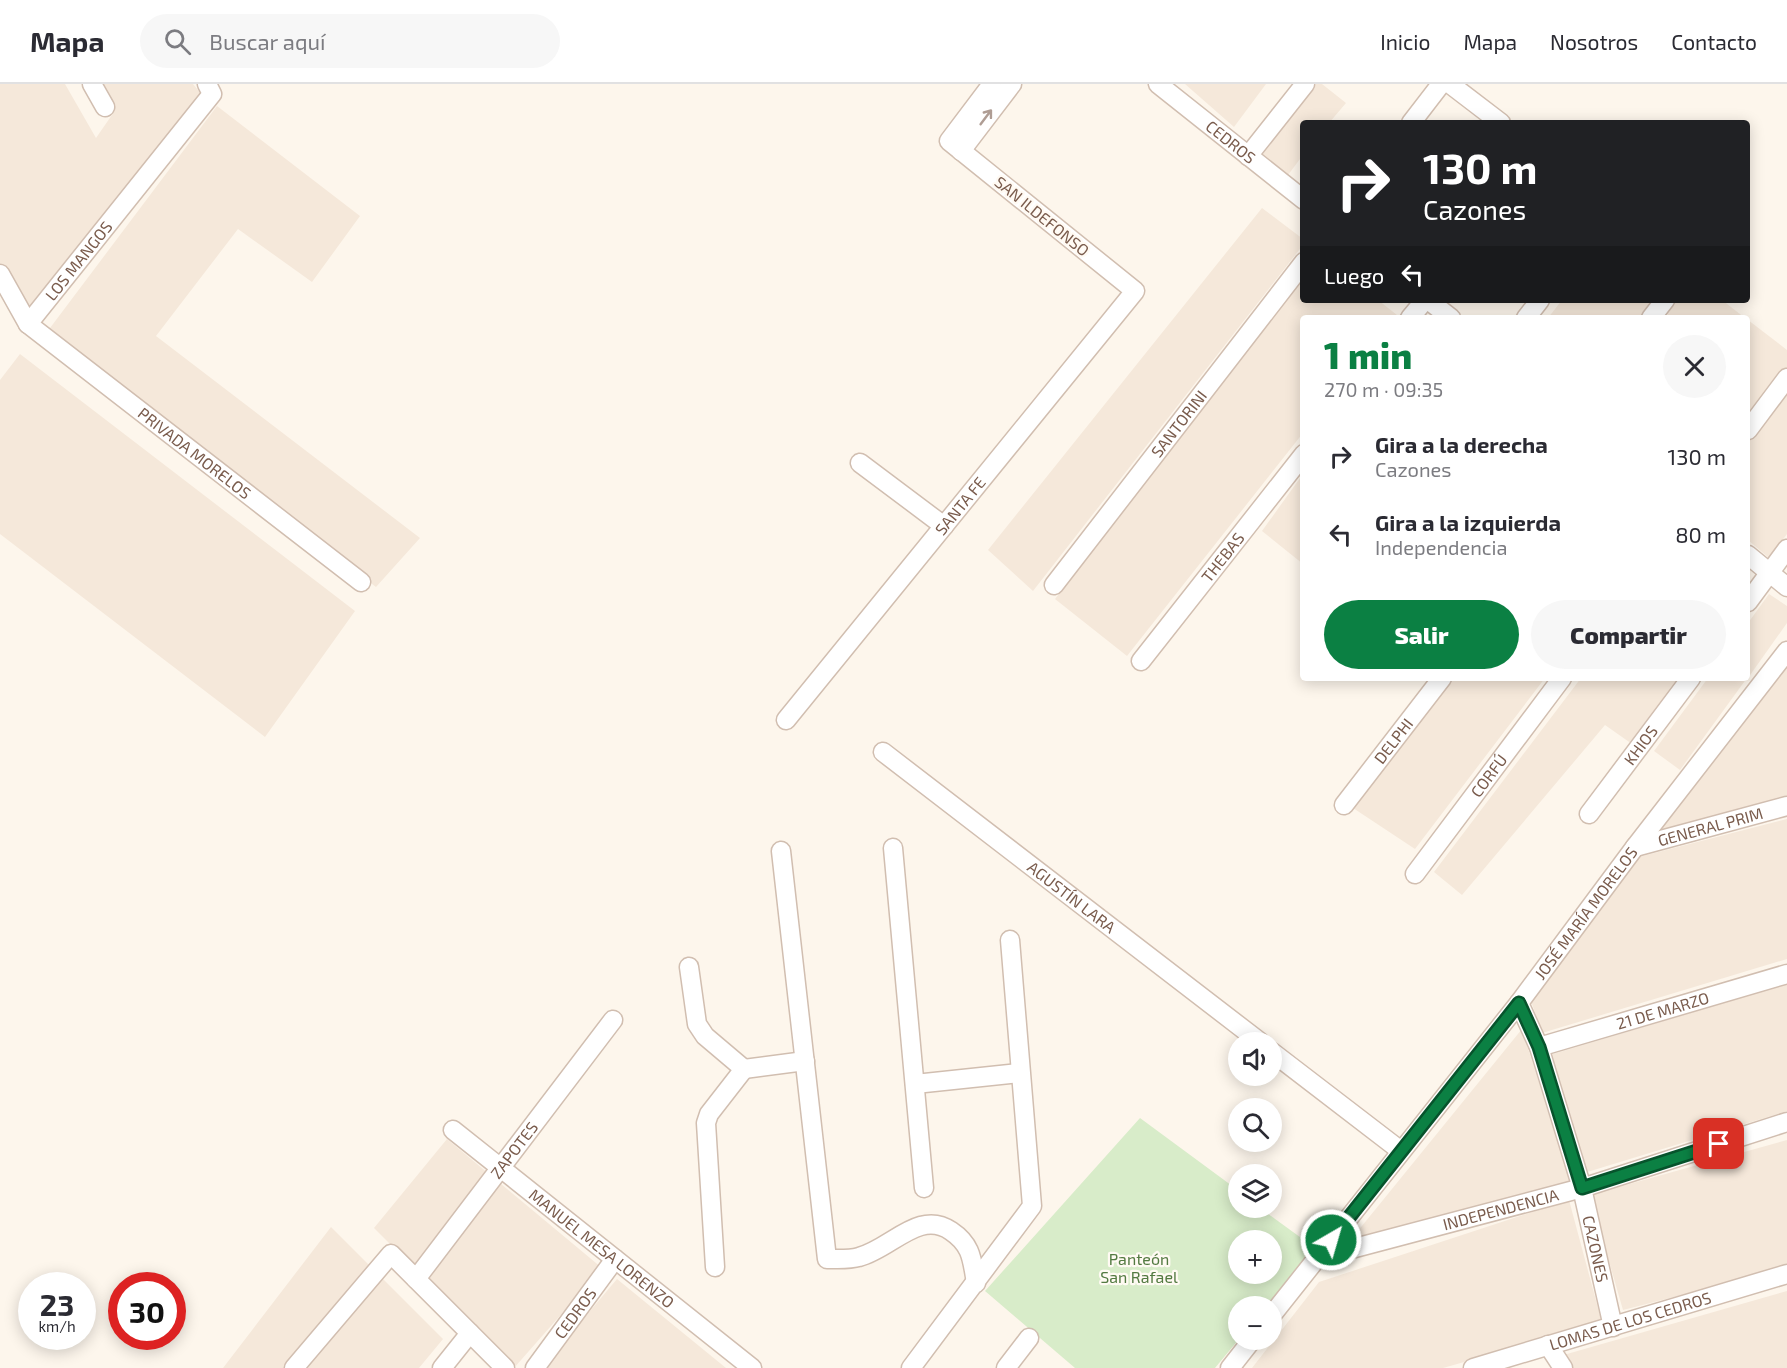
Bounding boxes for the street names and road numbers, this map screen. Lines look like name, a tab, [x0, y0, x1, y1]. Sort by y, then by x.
street label: CEDROS	[1202, 116, 1260, 167]
street label: SAN ILDEFONSO	[991, 172, 1093, 259]
street label: LOS MANGOS	[41, 217, 116, 304]
street label: SANTORINI	[1147, 386, 1210, 461]
street label: PRIVADA MORELOS	[135, 403, 255, 502]
street label: SANTA FE	[931, 473, 989, 538]
street label: THEBAS	[1197, 528, 1248, 586]
street label: DELPHI	[1370, 714, 1417, 767]
street label: KHIOS	[1619, 722, 1661, 768]
street label: CORFÚ	[1466, 750, 1511, 801]
street label: GENERAL PRIM	[1655, 803, 1765, 849]
street label: JOSÉ MARÍA MORELOS	[1530, 843, 1641, 983]
street label: AGUSTÍN LARA	[1024, 857, 1120, 937]
street label: 21 DE MARZO	[1614, 987, 1711, 1033]
street label: ZAPOTES	[486, 1118, 541, 1182]
street label: MANUEL MESA LORENZO	[526, 1184, 678, 1311]
street label: INDEPENDENCIA	[1441, 1185, 1561, 1233]
street label: CAZONES	[1579, 1213, 1613, 1284]
street label: CEDROS	[550, 1284, 600, 1342]
street label: LOMAS DE LOS CEDROS	[1547, 1287, 1713, 1354]

